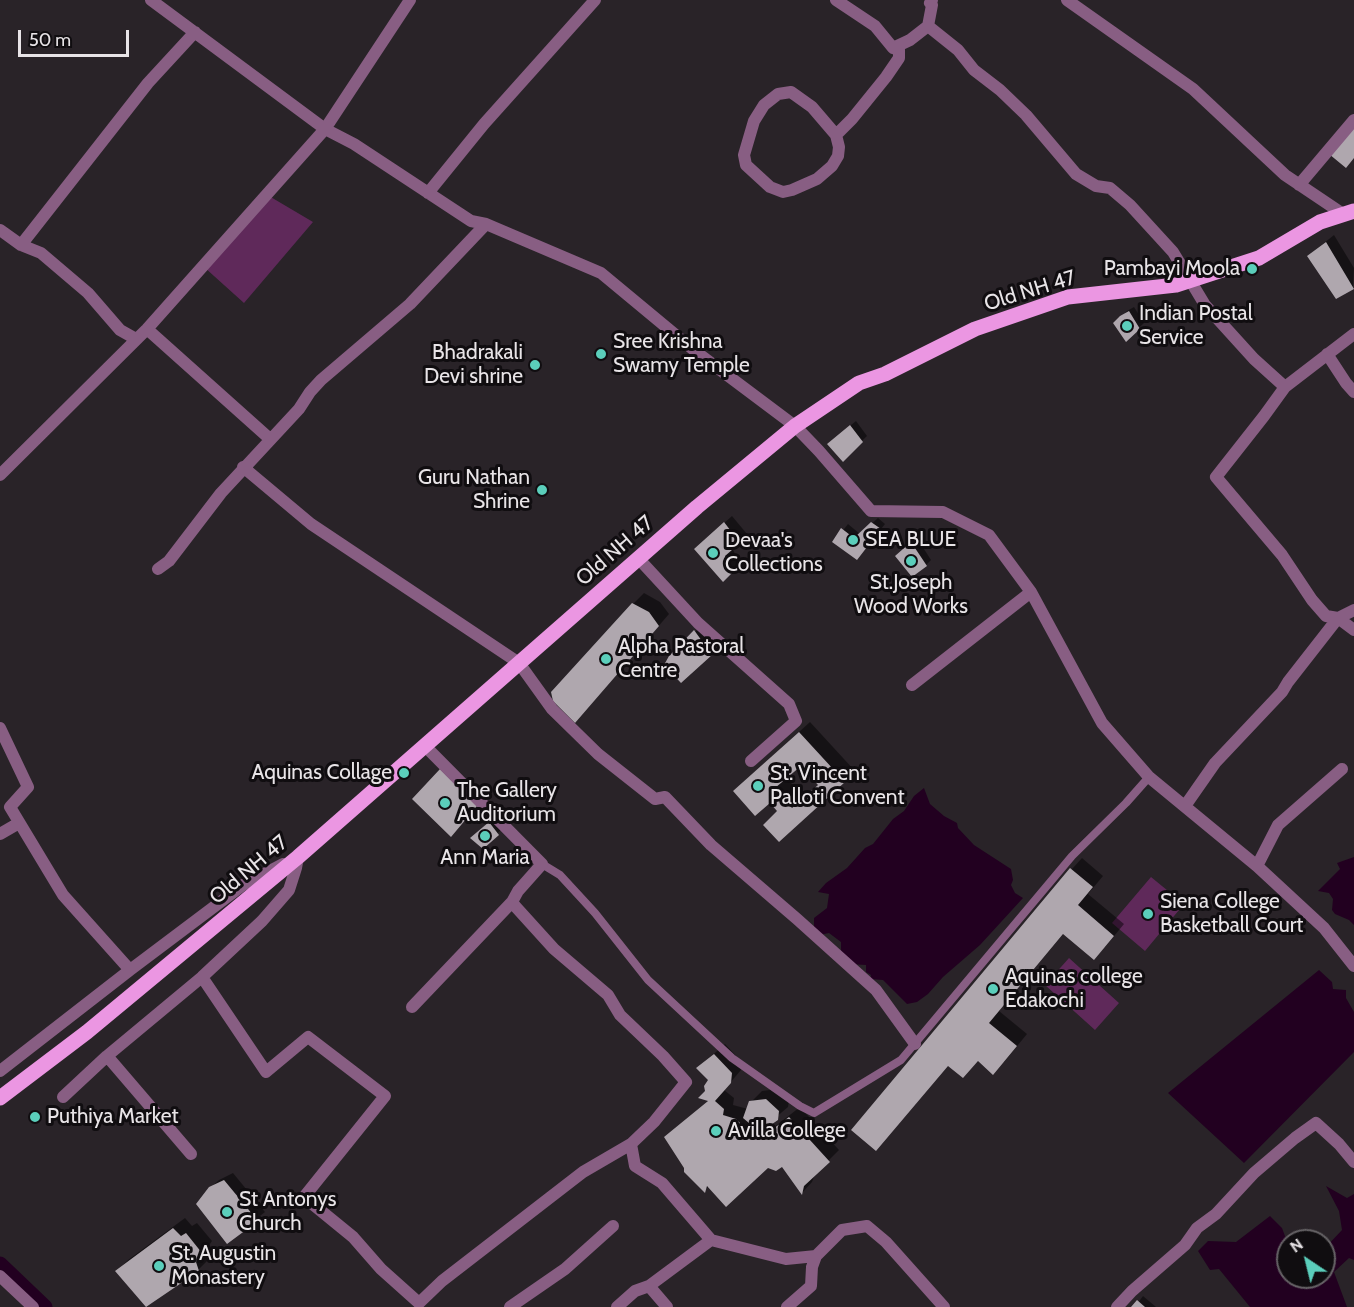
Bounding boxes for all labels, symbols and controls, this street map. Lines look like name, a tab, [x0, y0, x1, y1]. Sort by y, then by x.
scale bar	[21, 18, 132, 56]
text: 50 m	[29, 29, 71, 51]
place label: Pambayi Moola	[1104, 256, 1240, 282]
marker: Pambayi Moola	[1245, 262, 1259, 276]
street label: Old NH 47	[981, 265, 1079, 317]
place label: Indian Postal Service	[1139, 301, 1253, 351]
marker: Indian Postal Service	[1120, 319, 1134, 333]
place label: Sree Krishna Swamy Temple	[613, 329, 750, 379]
place label: Bhadrakali Devi shrine	[424, 340, 523, 390]
marker: Sree Krishna Swamy Temple	[594, 347, 608, 361]
marker: Bhadrakali Devi shrine	[528, 358, 542, 372]
place label: Guru Nathan Shrine	[418, 465, 530, 515]
marker: Guru Nathan Shrine	[535, 483, 549, 497]
street label: Old NH 47	[571, 511, 659, 591]
place label: SEA BLUE	[865, 527, 956, 553]
place label: Devaa's Collections	[725, 528, 823, 578]
marker: SEA BLUE	[846, 533, 860, 547]
marker: Devaa's Collections	[706, 546, 720, 560]
marker: St.Joseph Wood Works	[904, 554, 918, 568]
place label: St.Joseph Wood Works	[854, 570, 968, 620]
place label: Alpha Pastoral Centre	[618, 634, 744, 684]
marker: Alpha Pastoral Centre	[599, 652, 613, 666]
place label: Aquinas Collage	[252, 760, 392, 786]
place label: St. Vincent Palloti Convent	[770, 761, 904, 811]
marker: Aquinas Collage	[397, 766, 411, 780]
place label: The Gallery Auditorium	[457, 778, 557, 828]
marker: St. Vincent Palloti Convent	[751, 779, 765, 793]
marker: The Gallery Auditorium	[438, 796, 452, 810]
marker: Ann Maria	[478, 829, 492, 843]
street label: Old NH 47	[205, 830, 293, 910]
place label: Ann Maria	[440, 845, 530, 871]
place label: Siena College Basketball Court	[1160, 889, 1303, 939]
marker: Siena College Basketball Court	[1141, 907, 1155, 921]
place label: Aquinas college Edakochi	[1005, 964, 1143, 1014]
marker: Aquinas college Edakochi	[986, 982, 1000, 996]
place label: Puthiya Market	[47, 1104, 179, 1130]
marker: Puthiya Market	[28, 1110, 42, 1124]
place label: Avilla College	[728, 1118, 846, 1144]
marker: Avilla College	[709, 1124, 723, 1138]
place label: St Antonys Church	[239, 1187, 336, 1237]
marker: St Antonys Church	[220, 1205, 234, 1219]
north arrow	[1276, 1229, 1336, 1289]
text: N	[1286, 1234, 1307, 1257]
place label: St. Augustin Monastery	[171, 1241, 276, 1291]
marker: St. Augustin Monastery	[152, 1259, 166, 1273]

